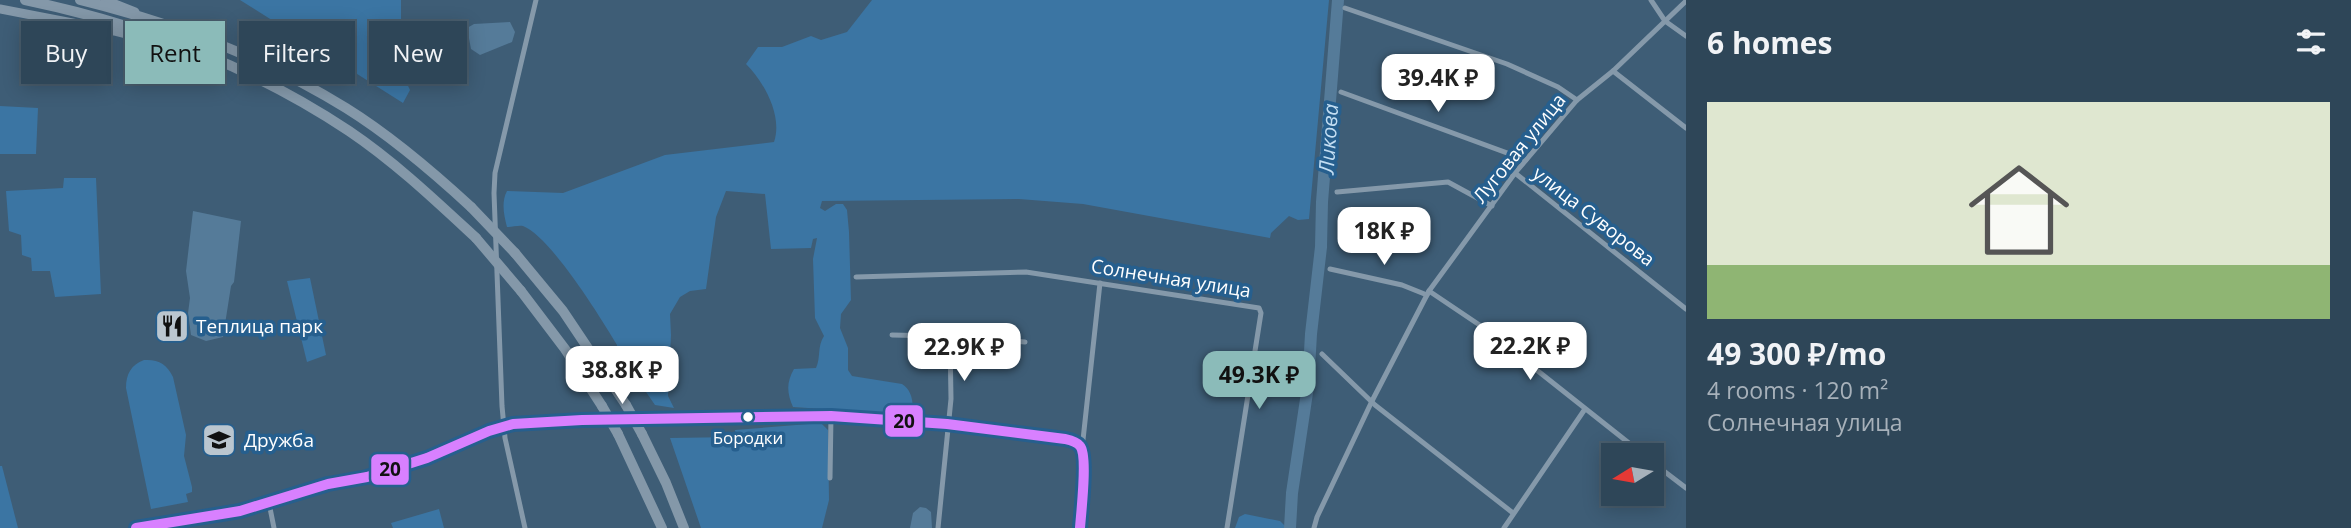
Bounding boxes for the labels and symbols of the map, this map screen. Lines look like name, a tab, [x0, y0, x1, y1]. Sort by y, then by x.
pin: 39.4K ₽	[1373, 54, 1503, 114]
street label: Луговая улица	[1467, 88, 1571, 208]
water label: Ликова	[1311, 103, 1344, 176]
street label: улица Суворова	[1528, 160, 1660, 272]
pin: 18K ₽	[1335, 208, 1433, 267]
street label: Солнечная улица	[1089, 253, 1253, 303]
restaurant icon: Теплица парк	[153, 307, 191, 345]
place label: Теплица парк	[196, 313, 323, 339]
pin: 22.2K ₽	[1465, 322, 1595, 382]
pin: 22.9K ₽	[899, 324, 1029, 383]
pin: 38.8K ₽	[557, 346, 687, 406]
pin: 49.3K ₽	[1194, 352, 1324, 411]
line badge: 20	[884, 404, 924, 438]
text: 20	[893, 408, 915, 434]
marker: Бородки	[741, 410, 755, 424]
school or university icon: Дружба	[200, 421, 238, 459]
place label: Бородки	[713, 426, 783, 449]
place label: Дружба	[244, 427, 314, 453]
north arrow	[1601, 443, 1664, 506]
line badge: 20	[370, 453, 410, 486]
text: 20	[379, 456, 401, 482]

